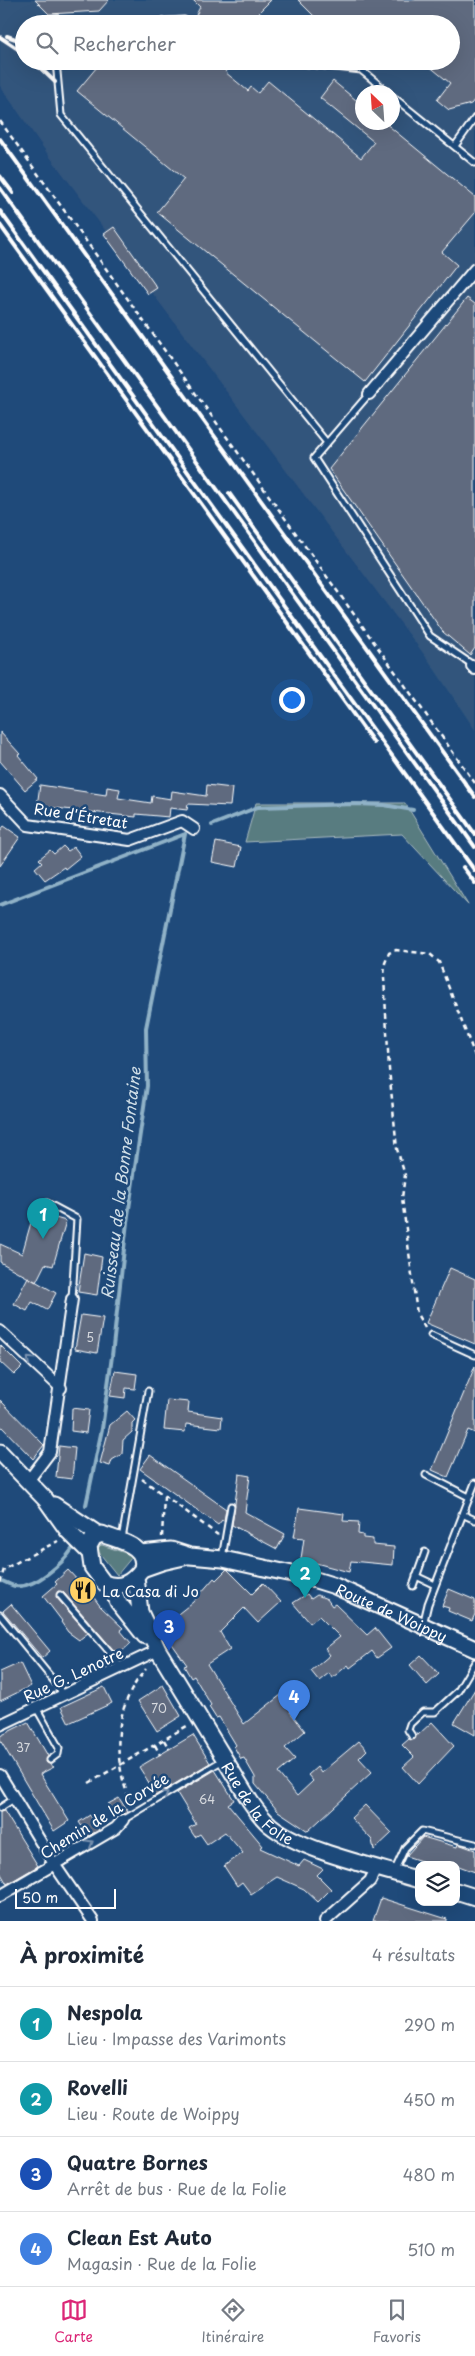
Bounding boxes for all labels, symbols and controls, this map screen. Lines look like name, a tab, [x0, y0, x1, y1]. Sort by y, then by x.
search box	[15, 15, 460, 70]
icon: search	[33, 29, 61, 57]
text: Rechercher	[73, 29, 176, 57]
north arrow	[355, 85, 400, 130]
your location	[279, 687, 305, 713]
street label: Rue d'Étretat	[32, 796, 130, 834]
water label: Ruisseau de la Bonne Fontaine	[94, 1064, 146, 1300]
pin: 1	[27, 1198, 59, 1239]
house number: 5	[86, 1328, 94, 1346]
one-way arrow	[27, 1357, 36, 1366]
pin: 2	[289, 1557, 321, 1598]
restaurant icon: La Casa di Jo	[68, 1575, 98, 1605]
street label: Route de Woippy	[333, 1577, 451, 1647]
place label: La Casa di Jo	[102, 1579, 199, 1602]
pin: 3	[153, 1610, 185, 1651]
street label: Rue G. Lenotre	[19, 1641, 127, 1707]
pin: 4	[278, 1680, 310, 1721]
house number: 70	[151, 1699, 167, 1717]
house number: 37	[16, 1738, 31, 1756]
street label: Rue de la Folie	[217, 1757, 298, 1849]
street label: Chemin de la Corvée	[35, 1766, 173, 1864]
house number: 64	[199, 1790, 215, 1808]
one-way arrow	[159, 1791, 168, 1801]
one-way arrow	[84, 1840, 93, 1850]
map controls	[415, 1861, 460, 1906]
button: layers	[415, 1861, 460, 1906]
scale bar	[15, 1886, 116, 1909]
text: 50 m	[22, 1887, 58, 1908]
text: À proximité	[20, 1938, 144, 1970]
text: 4 résultats	[372, 1942, 455, 1966]
text: Nespola	[67, 1998, 143, 2026]
text: 1	[32, 2012, 40, 2036]
text: 290 m	[404, 2012, 455, 2036]
text: Lieu · Impasse des Varimonts	[67, 2026, 286, 2050]
text: Rovelli	[67, 2073, 128, 2101]
text: 2	[30, 2087, 42, 2111]
text: 450 m	[403, 2087, 455, 2111]
text: Lieu · Route de Woippy	[67, 2101, 240, 2125]
text: Quatre Bornes	[67, 2148, 208, 2176]
text: 3	[31, 2162, 41, 2186]
text: 480 m	[403, 2162, 455, 2186]
text: Arrêt de bus · Rue de la Folie	[67, 2176, 287, 2200]
text: Clean Est Auto	[67, 2223, 212, 2251]
text: 4	[31, 2237, 41, 2261]
text: 510 m	[407, 2237, 455, 2261]
text: Magasin · Rue de la Folie	[67, 2251, 257, 2275]
tab: Carte	[54, 2296, 93, 2347]
tab: Itinéraire	[201, 2296, 264, 2347]
tab: Favoris	[373, 2296, 421, 2347]

